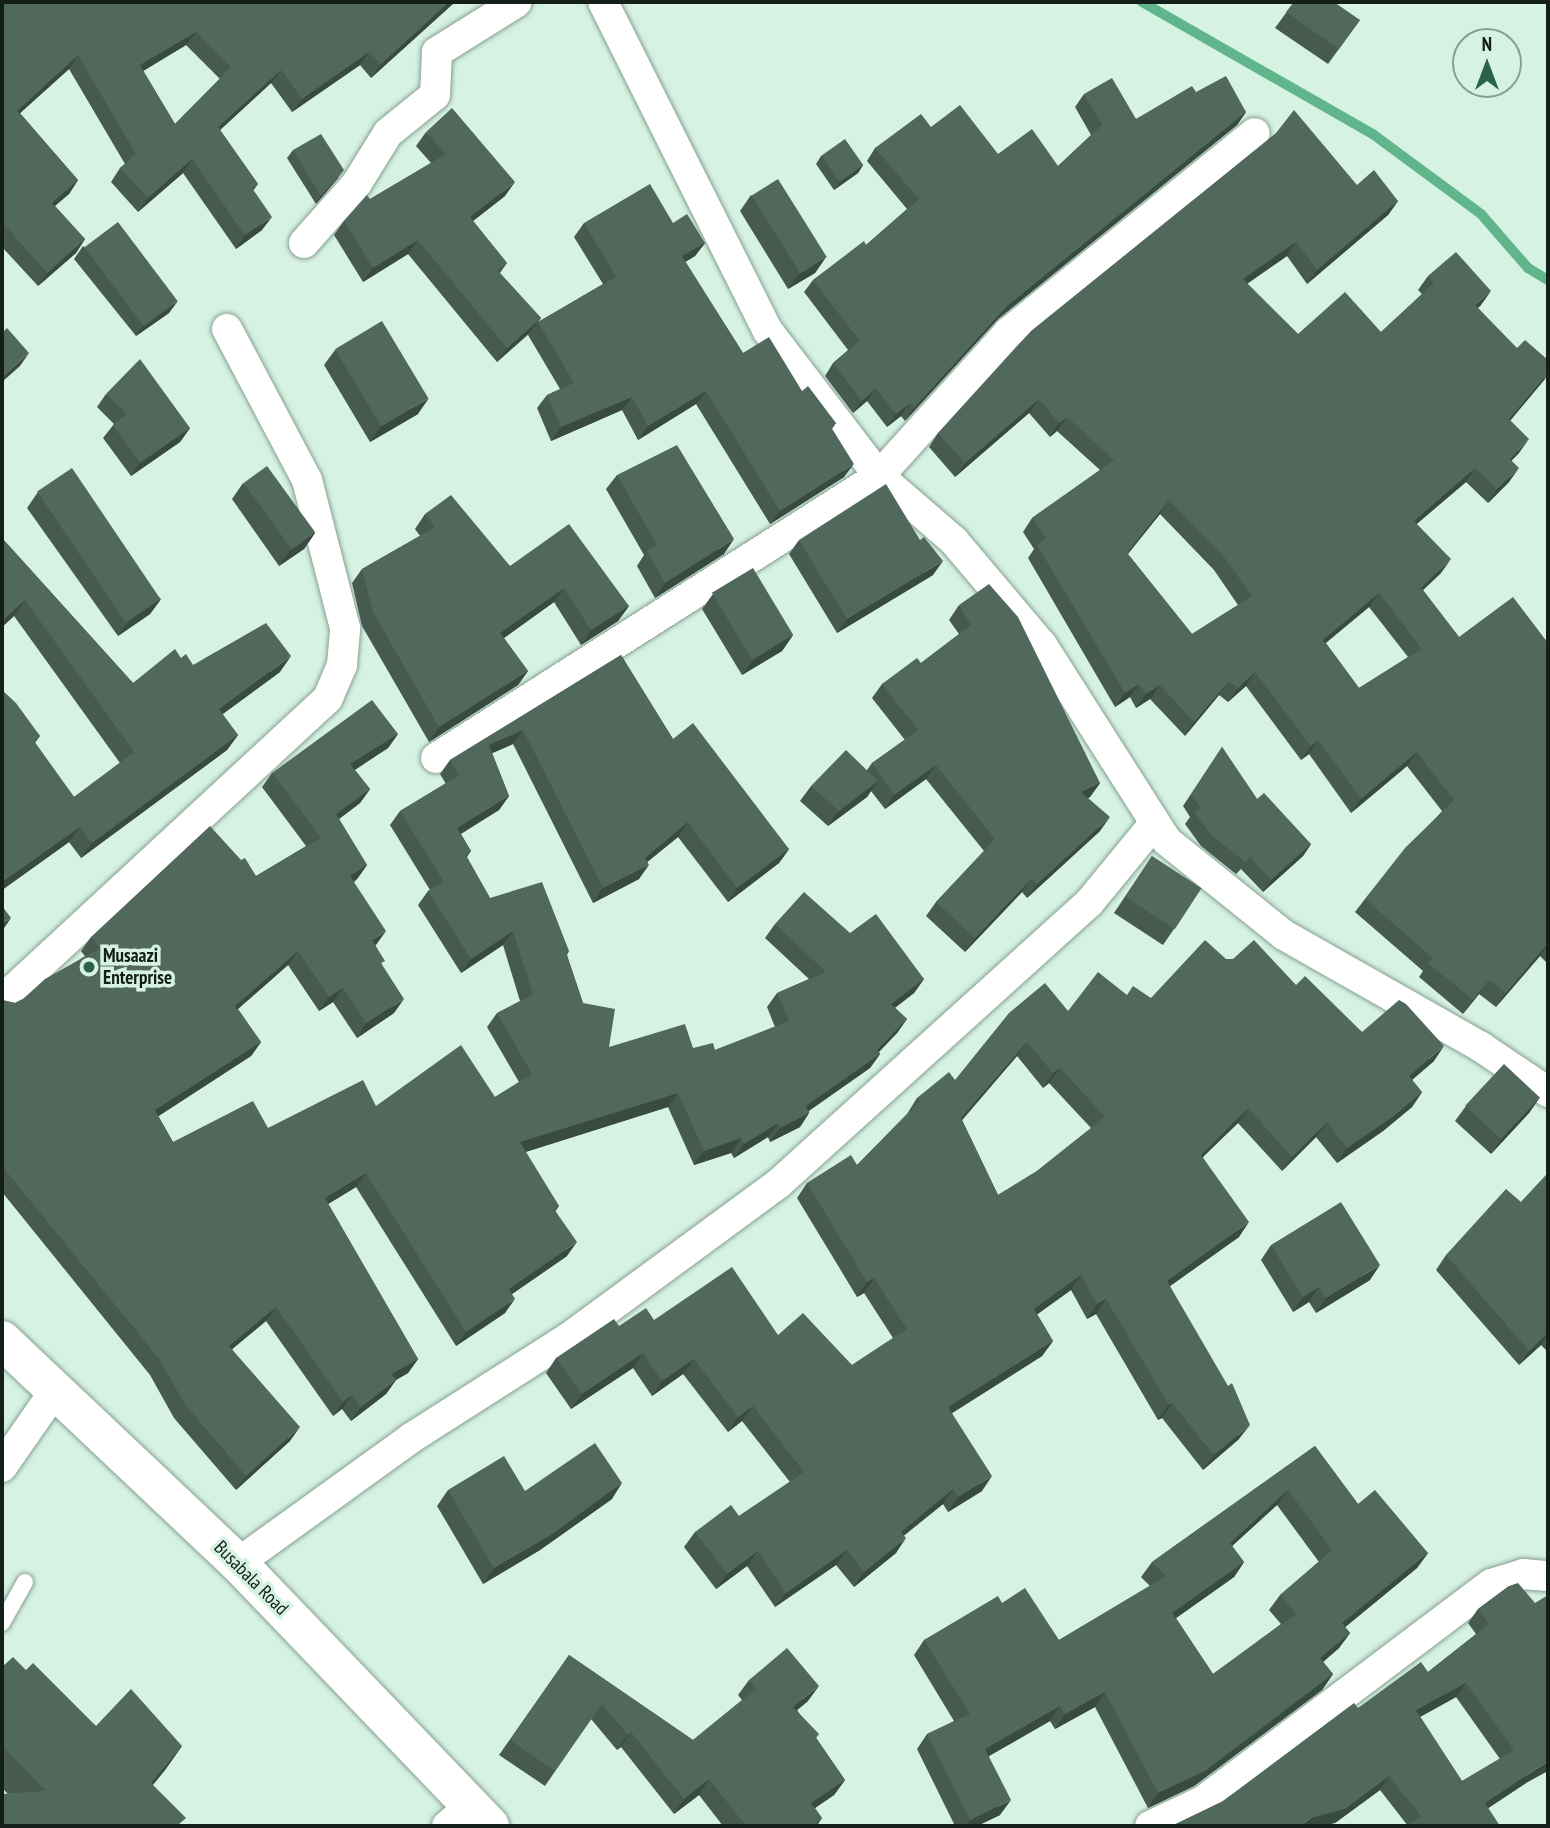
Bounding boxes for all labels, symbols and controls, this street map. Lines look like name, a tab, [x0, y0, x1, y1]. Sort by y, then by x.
north arrow	[1452, 28, 1522, 98]
text: N	[1482, 32, 1492, 56]
place label: Musaazi Enterprise	[103, 945, 172, 989]
marker: Musaazi Enterprise	[81, 959, 97, 975]
street label: Busabala Road	[209, 1536, 293, 1620]

